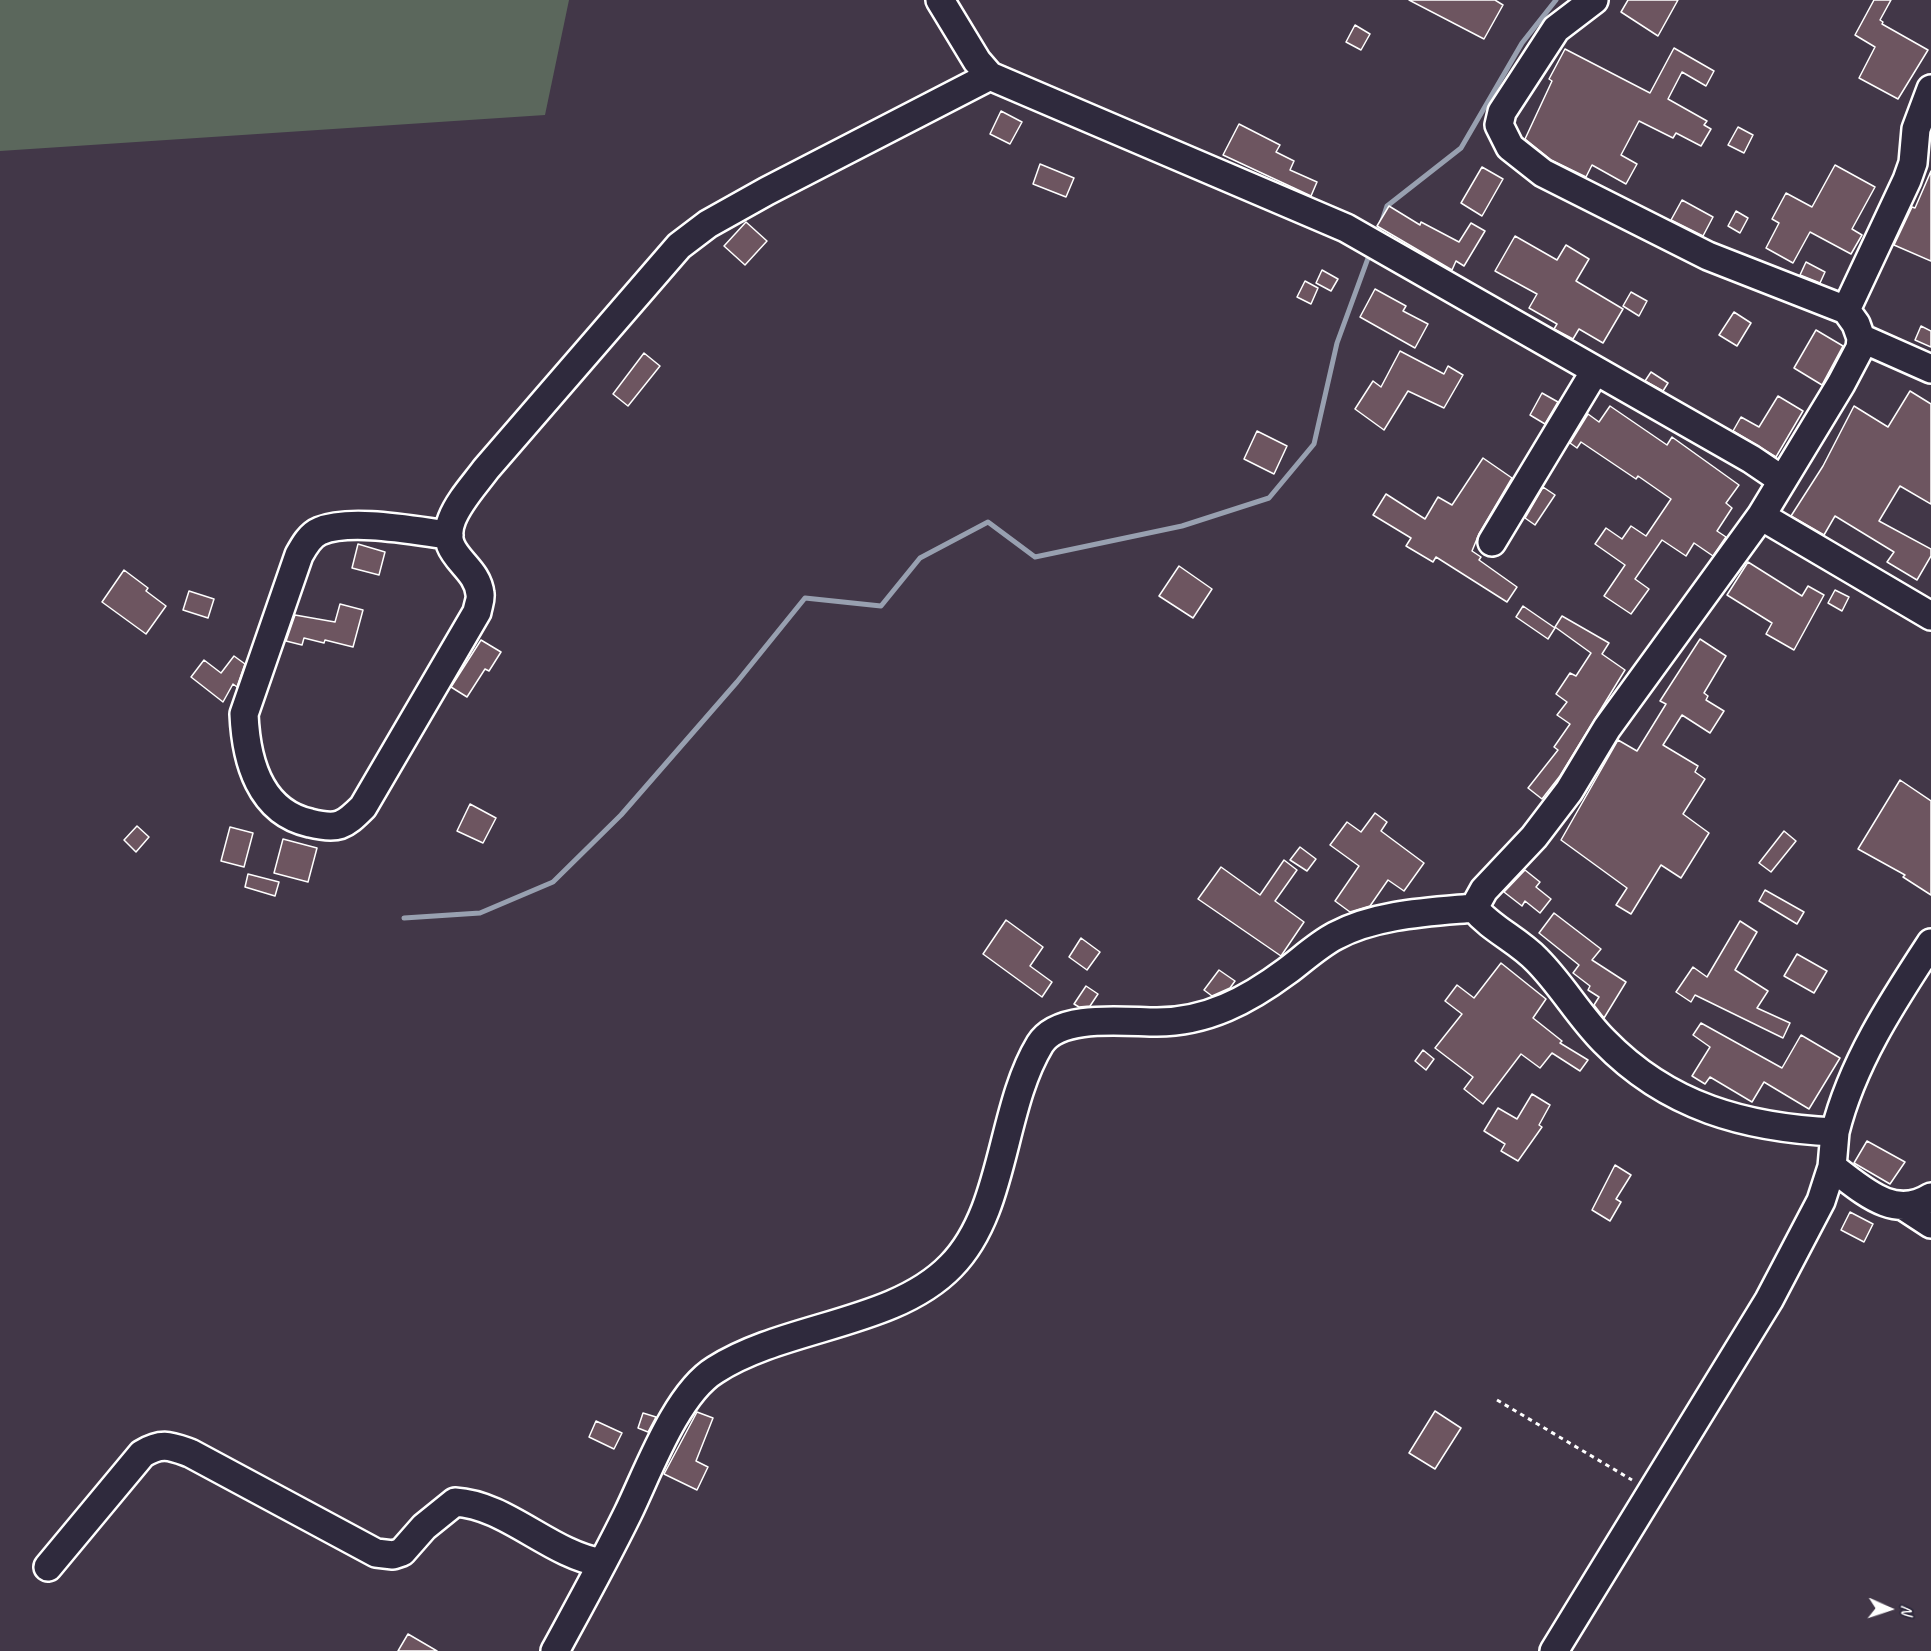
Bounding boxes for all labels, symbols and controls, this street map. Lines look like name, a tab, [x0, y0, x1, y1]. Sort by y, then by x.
north arrow	[1859, 1579, 1919, 1639]
text: N	[1897, 1604, 1917, 1615]

